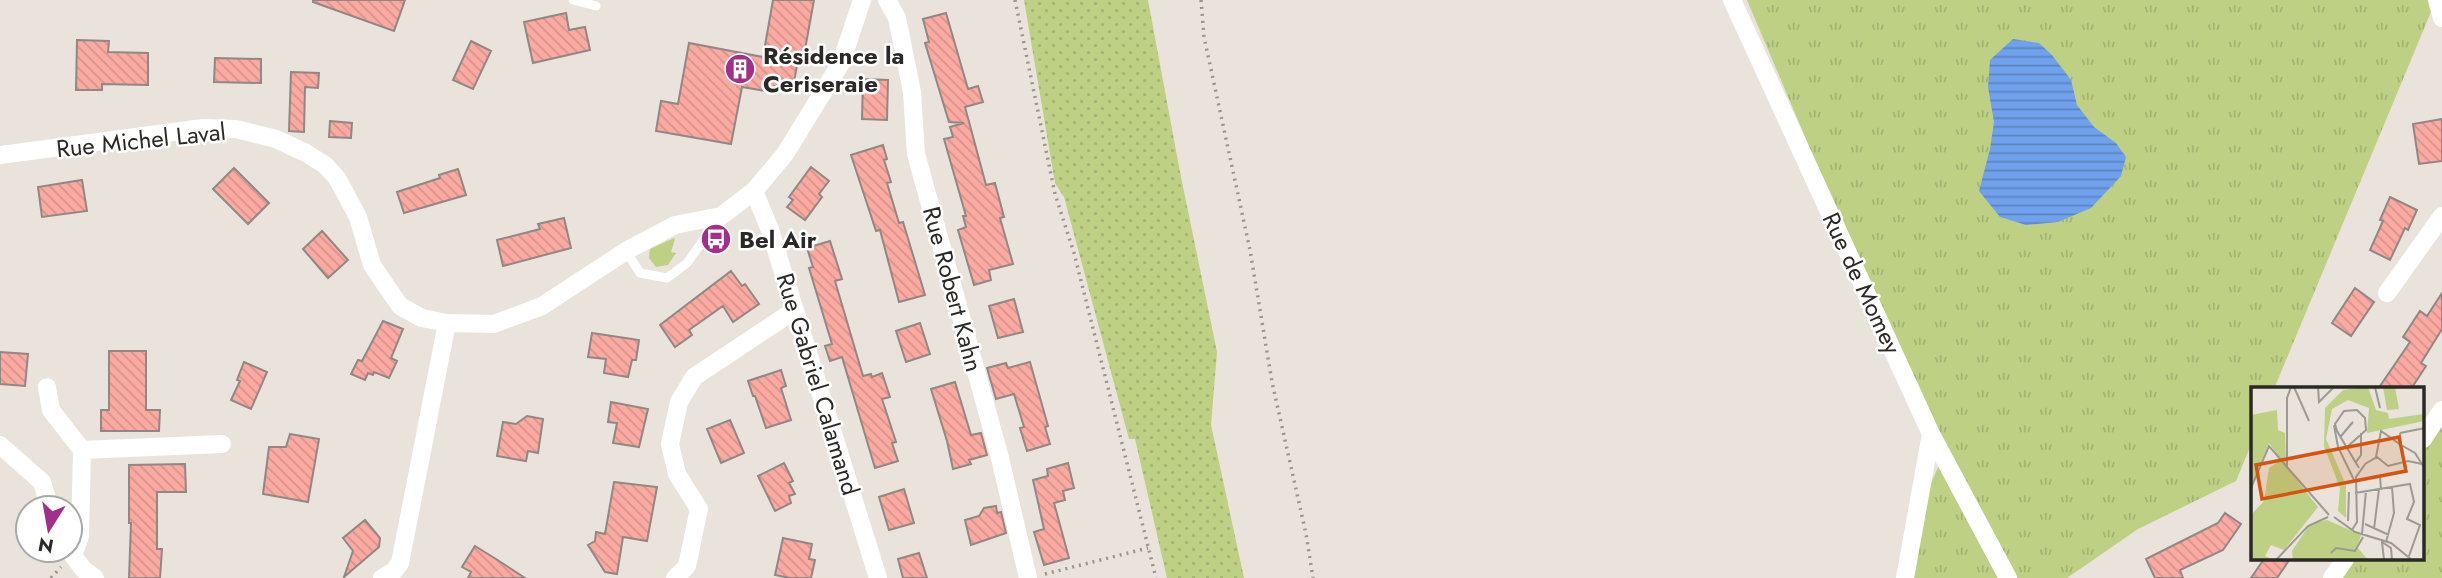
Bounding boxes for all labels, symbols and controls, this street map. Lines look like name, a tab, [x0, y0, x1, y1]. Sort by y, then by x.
place label: Résidence la Ceriseraie	[763, 38, 904, 101]
building icon: Résidence la Ceriseraie	[723, 52, 757, 86]
street label: Rue Michel Laval	[54, 114, 228, 166]
street label: Rue Robert Kahn	[914, 203, 992, 375]
street label: Rue de Momey	[1814, 206, 1910, 360]
bus stop icon: Bel Air	[699, 222, 733, 256]
place label: Bel Air	[739, 222, 817, 257]
street label: Rue Gabriel Calamand	[768, 269, 868, 499]
inset map	[2251, 387, 2424, 560]
north arrow	[14, 494, 84, 564]
text: N	[36, 531, 56, 560]

